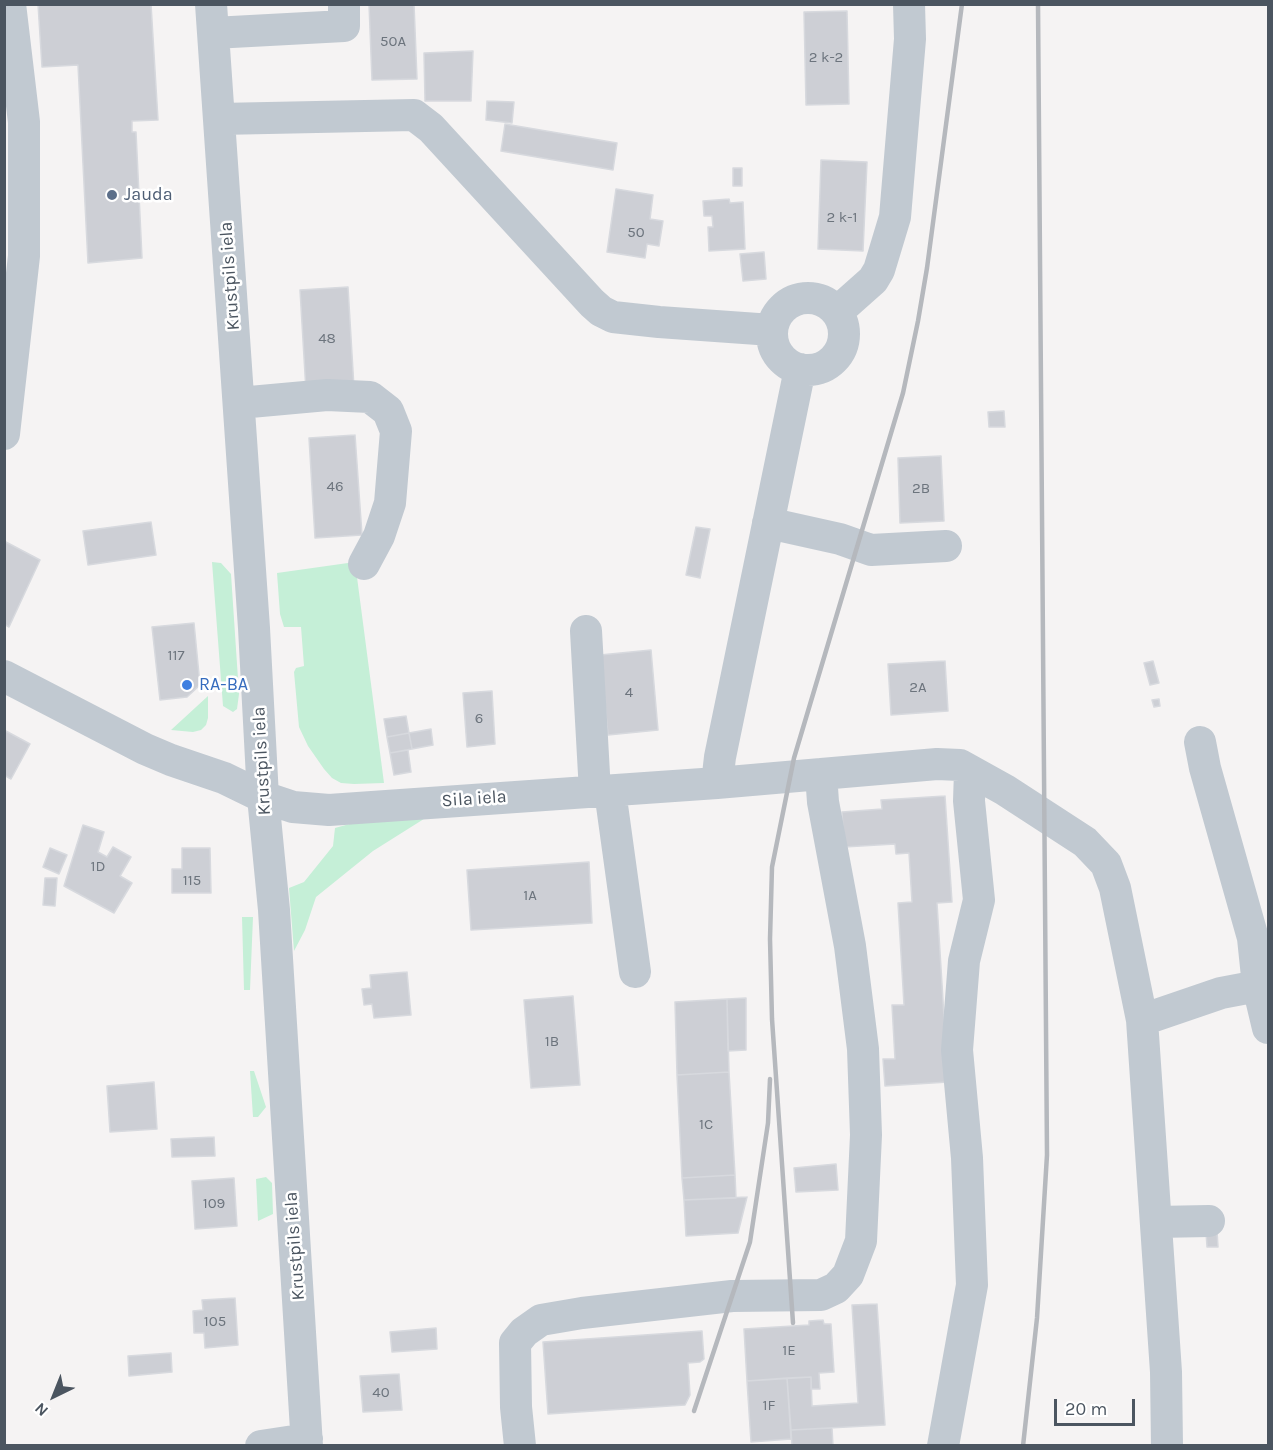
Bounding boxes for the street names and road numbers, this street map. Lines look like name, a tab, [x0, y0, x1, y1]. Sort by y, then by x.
street label: Krustpils iela	[215, 221, 245, 331]
street label: Krustpils iela	[248, 706, 276, 816]
street label: Sila iela	[441, 786, 507, 812]
street label: Krustpils iela	[280, 1191, 310, 1301]

